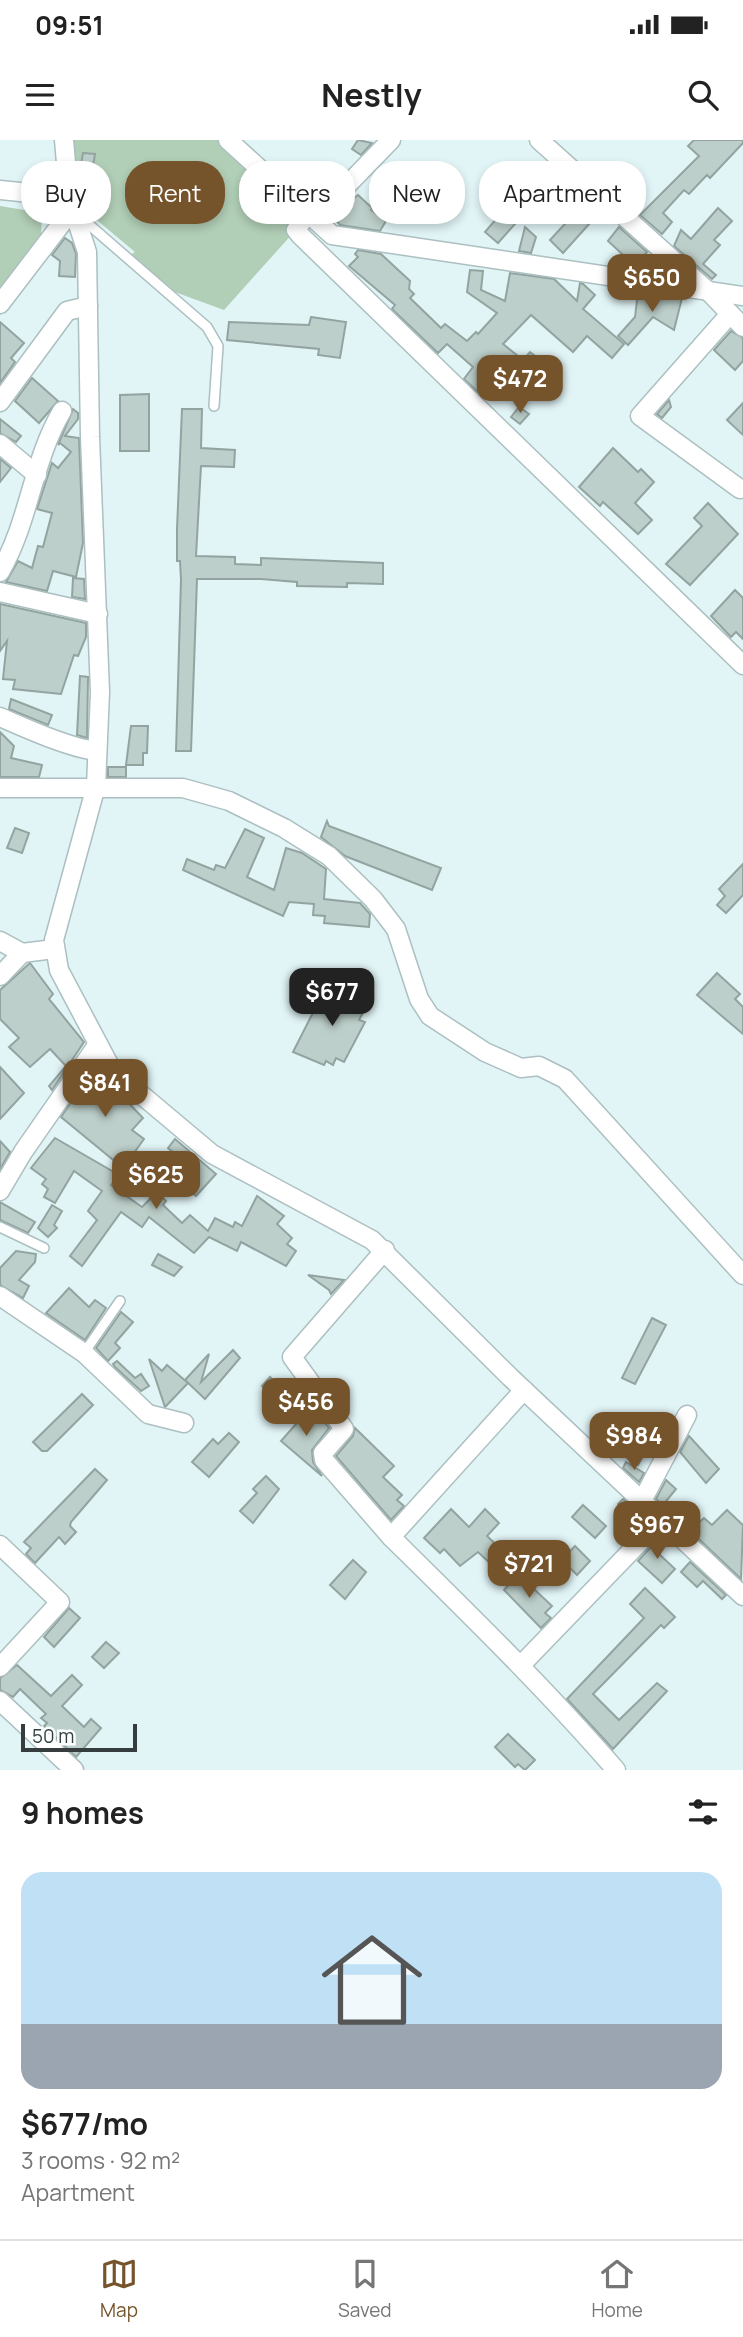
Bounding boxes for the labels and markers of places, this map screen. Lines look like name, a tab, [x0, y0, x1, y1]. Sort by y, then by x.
pin: $650	[611, 254, 693, 314]
pin: $472	[479, 356, 561, 415]
pin: $677	[291, 968, 373, 1028]
pin: $841	[64, 1060, 146, 1119]
pin: $625	[115, 1152, 197, 1211]
pin: $456	[265, 1378, 347, 1438]
pin: $984	[593, 1412, 675, 1472]
pin: $967	[616, 1502, 698, 1561]
pin: $721	[488, 1540, 570, 1600]

